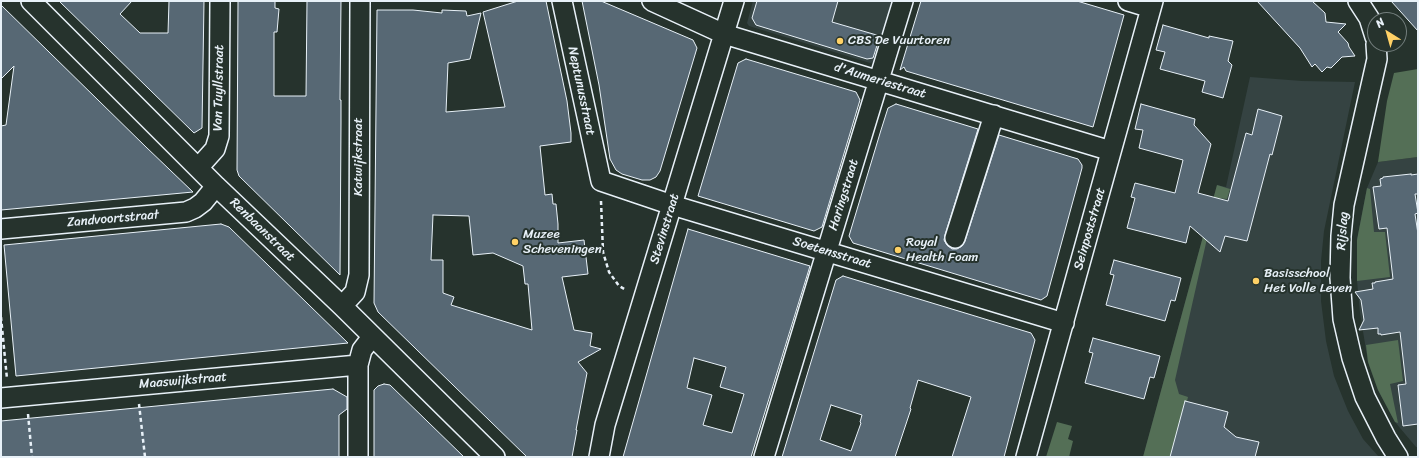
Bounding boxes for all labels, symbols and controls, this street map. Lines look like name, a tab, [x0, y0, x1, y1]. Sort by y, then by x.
north arrow	[1367, 12, 1407, 52]
text: N	[1371, 13, 1389, 33]
place label: CBS De Vuurtoren	[848, 33, 950, 49]
marker: CBS De Vuurtoren	[835, 36, 845, 46]
street label: Van Tuyllstraat	[210, 45, 228, 131]
street label: Neptunusstraat	[564, 45, 598, 137]
street label: d'Aumeriestraat	[832, 60, 928, 102]
street label: Katwijkstraat	[351, 118, 367, 196]
street label: Haringstraat	[826, 157, 862, 233]
street label: Seinpoststraat	[1071, 186, 1109, 272]
street label: Stevinstraat	[647, 192, 683, 266]
street label: Renbaanstraat	[226, 195, 298, 265]
street label: Zandvoortstraat	[66, 207, 160, 231]
street label: Rijslag	[1334, 211, 1352, 251]
place label: Muzee Scheveningen	[523, 227, 602, 258]
street label: Soetensstraat	[791, 234, 873, 272]
place label: Royal Health Foam	[906, 235, 978, 266]
marker: Muzee Scheveningen	[510, 237, 520, 247]
marker: Royal Health Foam	[893, 245, 903, 255]
place label: Basisschool Het Volle Leven	[1264, 266, 1352, 297]
marker: Basisschool Het Volle Leven	[1251, 276, 1261, 286]
street label: Maaswijkstraat	[138, 369, 228, 393]

